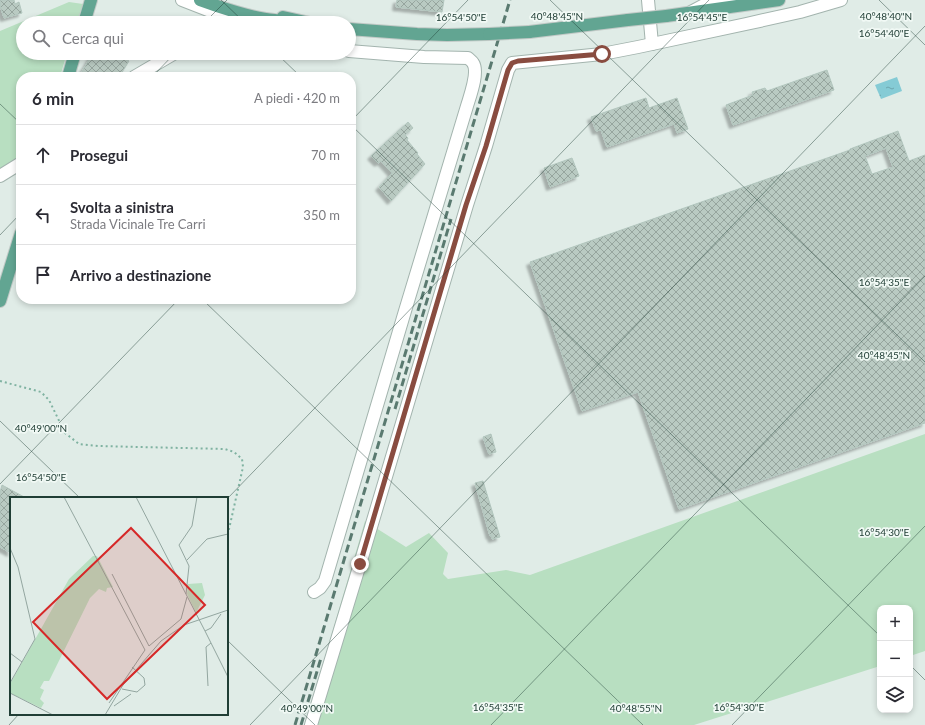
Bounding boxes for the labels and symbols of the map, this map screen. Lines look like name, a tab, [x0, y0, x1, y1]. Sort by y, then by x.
text: 40°48'45"N	[531, 10, 583, 22]
text: 40°48'40"N	[860, 10, 912, 22]
text: 16°54'50"E	[436, 11, 486, 23]
text: 16°54'45"E	[677, 11, 727, 23]
text: 16°54'40"E	[859, 27, 909, 39]
route start	[593, 45, 611, 63]
text: 16°54'35"E	[859, 276, 909, 288]
text: 40°48'45"N	[858, 349, 910, 361]
text: 40°49'00"N	[15, 422, 67, 434]
text: 16°54'50"E	[16, 471, 66, 483]
inset map	[10, 497, 228, 715]
text: 16°54'30"E	[859, 526, 909, 538]
route end	[351, 555, 369, 573]
text: 16°54'35"E	[473, 701, 523, 713]
text: 16°54'30"E	[714, 701, 764, 713]
text: 40°49'00"N	[281, 702, 333, 714]
text: 40°48'55"N	[610, 702, 662, 714]

